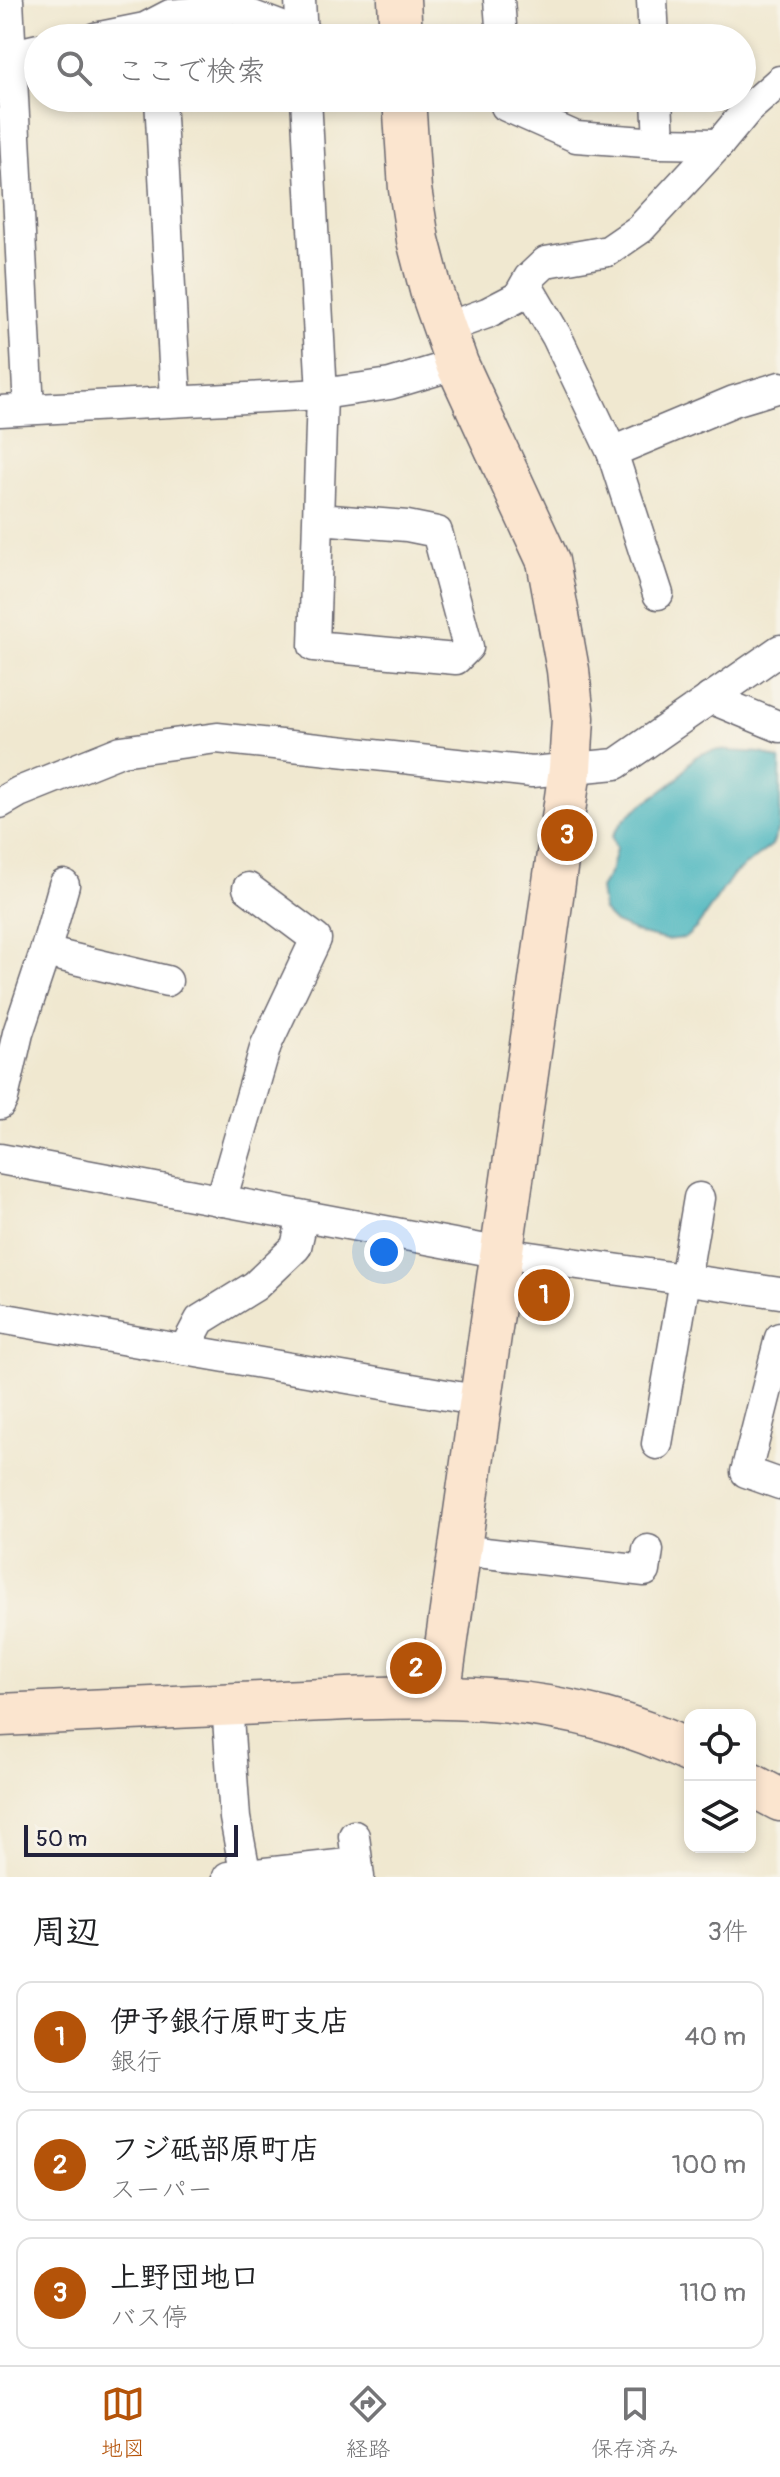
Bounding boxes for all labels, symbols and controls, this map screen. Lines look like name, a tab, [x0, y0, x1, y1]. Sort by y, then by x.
search box	[24, 24, 756, 112]
icon: search	[52, 46, 96, 90]
text: ここで検索	[116, 53, 266, 90]
pin: 3	[541, 805, 593, 865]
your location	[364, 1232, 404, 1272]
pin: 1	[518, 1265, 570, 1325]
pin: 2	[390, 1638, 442, 1698]
map controls	[684, 1709, 756, 1853]
button: locate	[684, 1709, 756, 1781]
button: layers	[684, 1781, 756, 1853]
scale bar	[24, 1821, 238, 1857]
text: 50 m	[36, 1825, 87, 1853]
text: 周辺	[32, 1911, 100, 1954]
text: 3件	[707, 1916, 748, 1948]
text: 伊予銀行原町支店	[110, 2003, 350, 2040]
text: 1	[55, 2021, 65, 2053]
text: 40 m	[684, 2021, 746, 2053]
text: 銀行	[110, 2046, 162, 2078]
text: フジ砥部原町店	[110, 2131, 320, 2168]
text: 2	[53, 2149, 67, 2181]
text: 100 m	[672, 2149, 746, 2181]
text: スーパー	[110, 2174, 213, 2206]
text: 上野団地口	[110, 2259, 260, 2296]
text: 3	[53, 2277, 67, 2309]
text: 110 m	[679, 2277, 746, 2309]
text: バス停	[110, 2302, 188, 2334]
tab: 地図	[101, 2382, 145, 2463]
tab: 経路	[346, 2382, 390, 2463]
tab: 保存済み	[591, 2382, 679, 2463]

